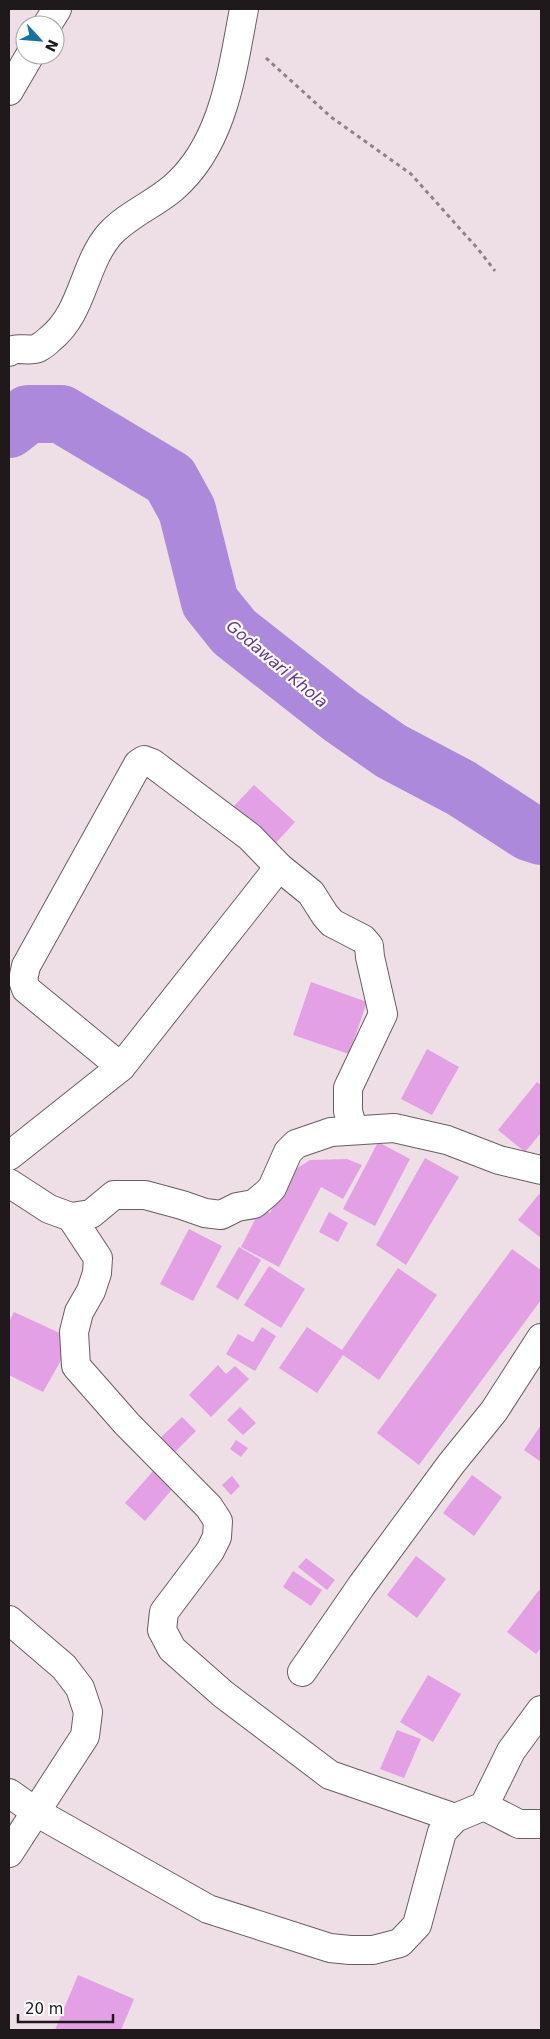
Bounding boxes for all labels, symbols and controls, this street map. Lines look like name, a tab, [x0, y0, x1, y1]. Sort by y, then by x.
north arrow	[15, 15, 65, 65]
text: N	[42, 37, 61, 54]
water label: Godawari Khola	[223, 616, 331, 712]
scale bar	[18, 1992, 112, 2024]
text: 20 m	[25, 2000, 63, 2018]

